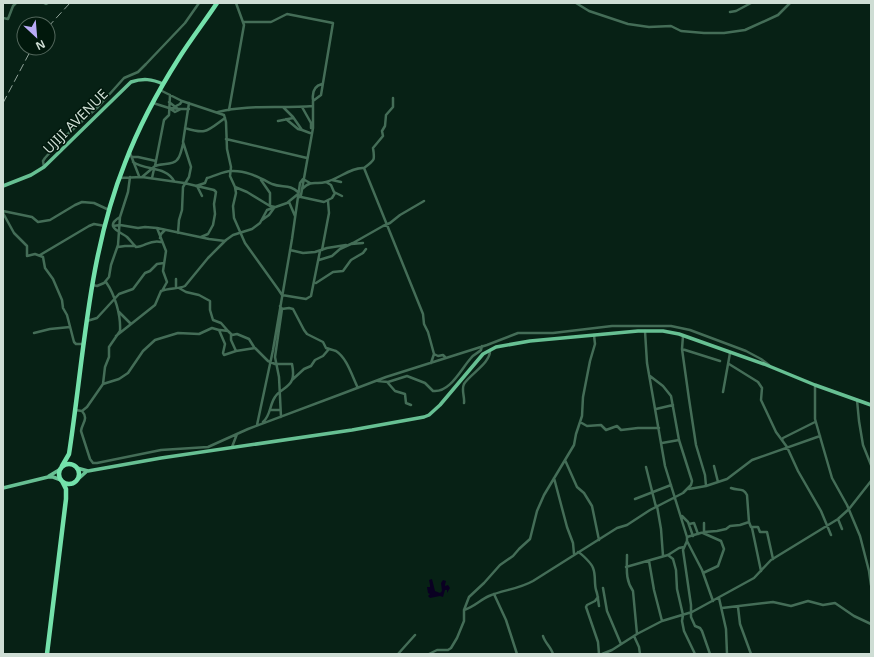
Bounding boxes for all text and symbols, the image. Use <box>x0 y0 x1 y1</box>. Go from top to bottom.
north arrow <box>16 16 56 56</box>
text: N <box>33 37 48 54</box>
street label: UJIJI AVENUE <box>38 84 112 158</box>

